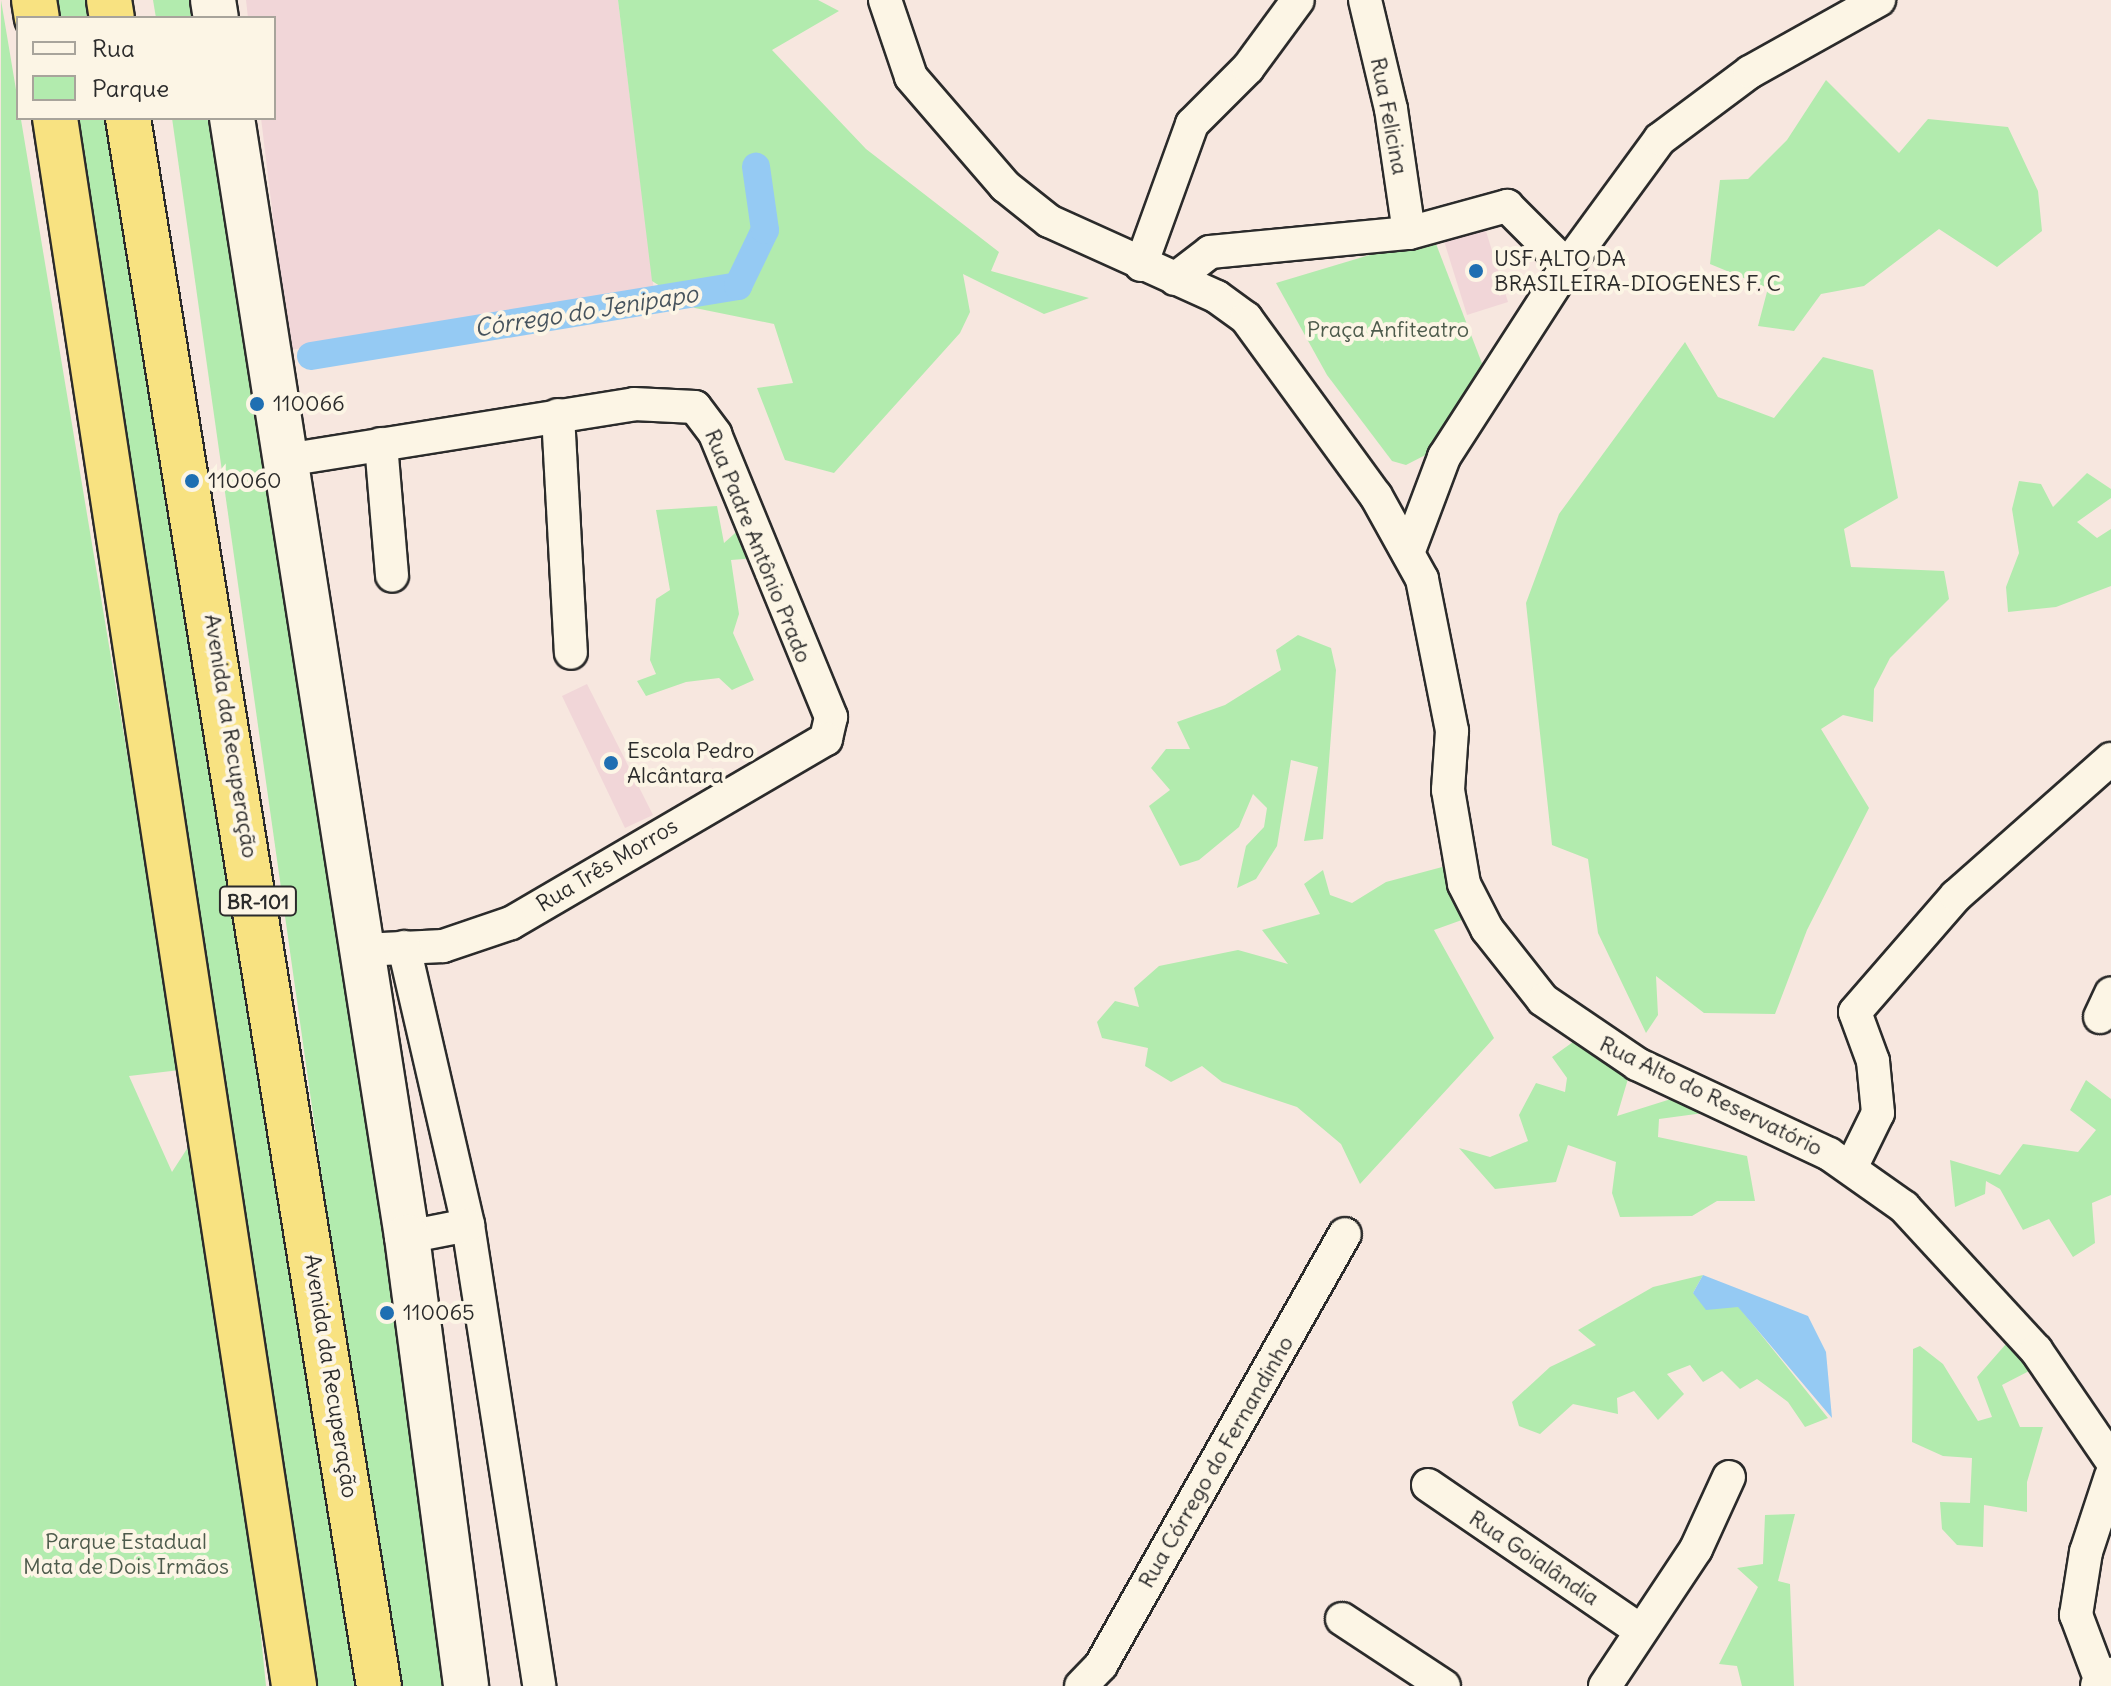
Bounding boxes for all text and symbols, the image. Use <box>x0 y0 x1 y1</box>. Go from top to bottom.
legend <box>16 16 276 120</box>
text: Rua <box>92 33 135 63</box>
street label: Rua Felicina <box>1365 55 1413 177</box>
text: Parque <box>92 73 169 103</box>
place label: USF ALTO DA BRASILEIRA-DIOGENES F. C <box>1494 245 1781 296</box>
marker: USF ALTO DA BRASILEIRA-DIOGENES F. C <box>1465 260 1487 282</box>
water label: Córrego do Jenipapo <box>472 279 700 343</box>
park label: Praça Anfiteatro <box>1307 317 1469 343</box>
place label: 110066 <box>273 391 345 417</box>
marker: 110066 <box>248 395 266 413</box>
street label: Rua Padre Antônio Prado <box>699 425 817 667</box>
place label: 110060 <box>208 468 282 494</box>
marker: 110060 <box>183 472 201 490</box>
street label: Avenida da Recuperação <box>199 612 263 860</box>
place label: Escola Pedro Alcântara <box>627 737 754 788</box>
marker: Escola Pedro Alcântara <box>602 754 620 772</box>
street label: Rua Três Morros <box>532 812 682 918</box>
road number: BR-101 <box>218 885 298 917</box>
street label: Rua Alto do Reservatório <box>1595 1031 1827 1161</box>
street label: Avenida da Recuperação <box>299 1252 363 1500</box>
place label: 110065 <box>403 1300 475 1326</box>
marker: 110065 <box>378 1304 396 1322</box>
street label: Rua Córrego do Fernandinho <box>1133 1331 1299 1593</box>
street label: Rua Goialândia <box>1464 1505 1604 1611</box>
park label: Parque Estadual Mata de Dois Irmãos <box>23 1528 229 1580</box>

